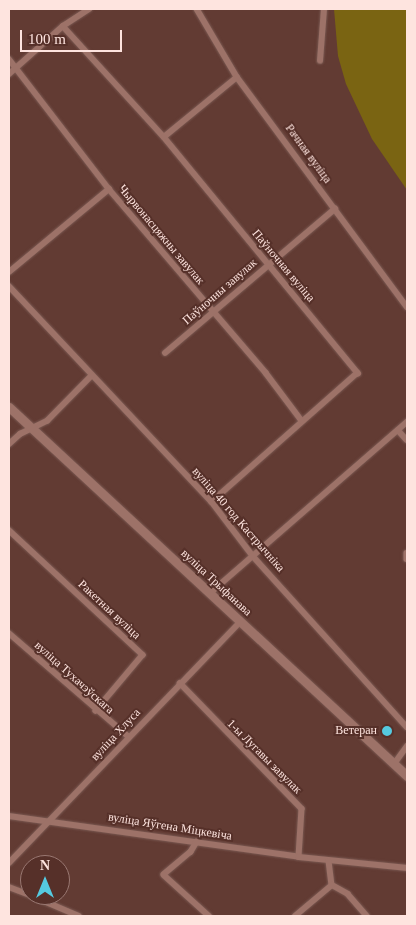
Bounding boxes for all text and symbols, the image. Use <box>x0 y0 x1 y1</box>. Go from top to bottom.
scale bar <box>22 20 125 52</box>
text: 100 m <box>28 31 66 47</box>
street label: Рачная вуліца <box>282 122 334 186</box>
street label: Чырвонасцяжны завулак <box>115 182 207 288</box>
street label: Паўночная вуліца <box>248 227 318 305</box>
street label: Паўночны завулак <box>180 256 260 328</box>
street label: вуліца 40 год Кастрычніка <box>189 465 287 575</box>
street label: вуліца Трыфанава <box>178 547 254 619</box>
street label: Ракетная вуліца <box>75 577 143 643</box>
street label: вуліца Тухачэўскага <box>31 639 117 717</box>
street label: вуліца Хлуса <box>88 706 144 764</box>
street label: 1-ы Лугавы завулак <box>224 717 304 797</box>
place label: Ветеран <box>335 724 377 738</box>
marker: Ветеран <box>381 725 393 737</box>
street label: вуліца Яўгена Міцкевіча <box>107 810 233 844</box>
north arrow <box>20 855 70 905</box>
text: N <box>40 858 50 873</box>

